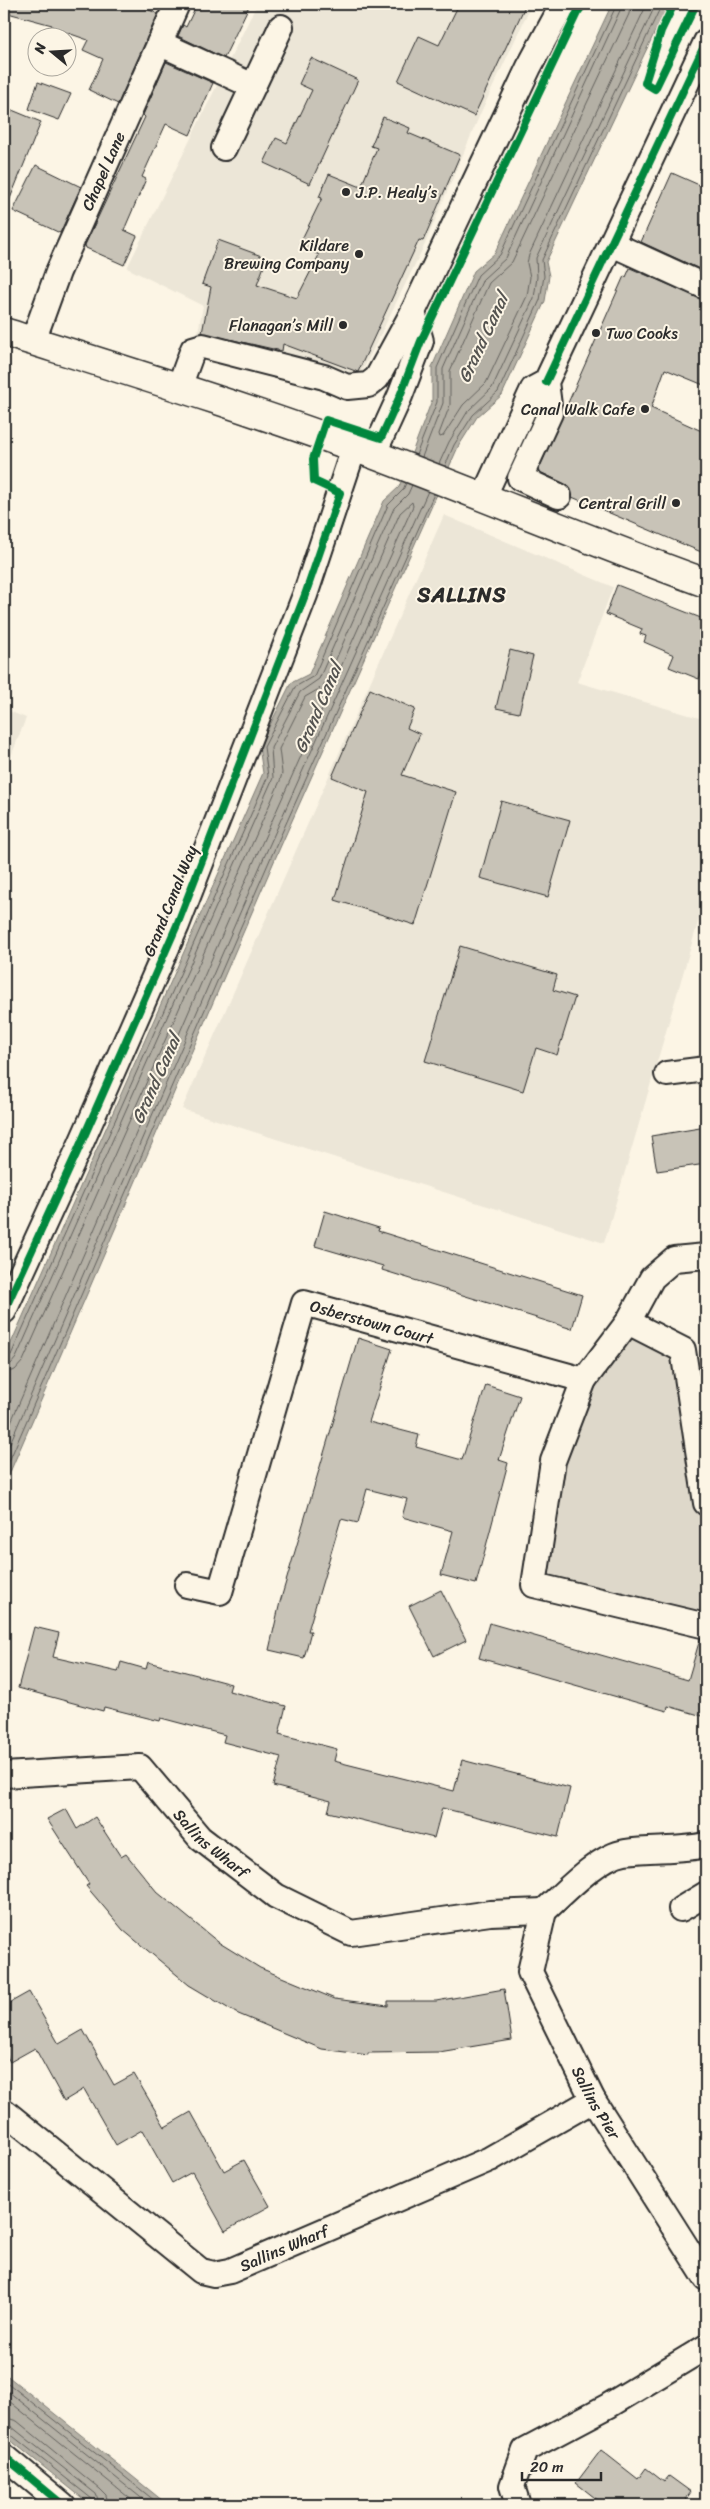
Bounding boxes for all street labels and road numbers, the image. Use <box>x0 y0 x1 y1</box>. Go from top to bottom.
street label: Chapel Lane <box>73 127 133 215</box>
street label: Grand Canal Way <box>134 840 206 961</box>
street label: Osberstown Court <box>307 1291 437 1353</box>
street label: Sallins Wharf <box>166 1802 257 1886</box>
street label: Sallins Pier <box>564 2061 630 2146</box>
street label: Sallins Wharf <box>235 2215 335 2280</box>

